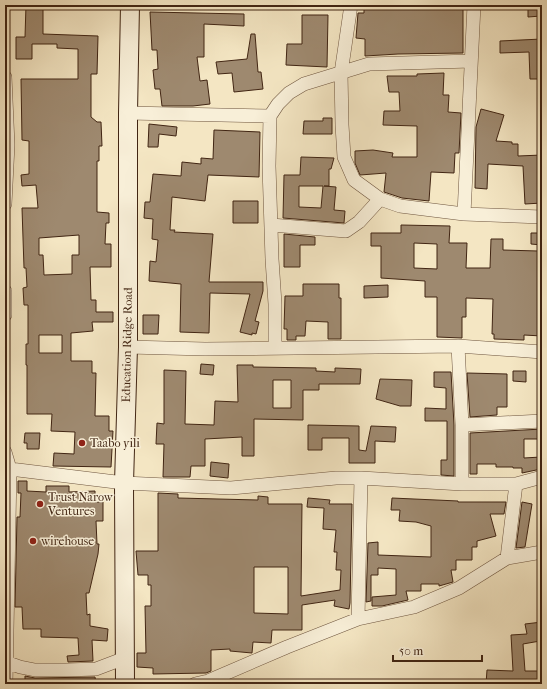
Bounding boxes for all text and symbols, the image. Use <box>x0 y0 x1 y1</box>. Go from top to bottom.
street label: Education Ridge Road <box>119 287 135 403</box>
place label: Taabo yili <box>90 436 140 450</box>
marker: Taabo yili <box>77 438 87 448</box>
place label: Trust Narow Ventures <box>47 490 114 518</box>
marker: Trust Narow Ventures <box>35 499 45 509</box>
place label: wirehouse <box>40 534 94 548</box>
marker: wirehouse <box>28 536 38 546</box>
scale bar <box>393 637 482 663</box>
text: 50 m <box>399 644 423 658</box>

